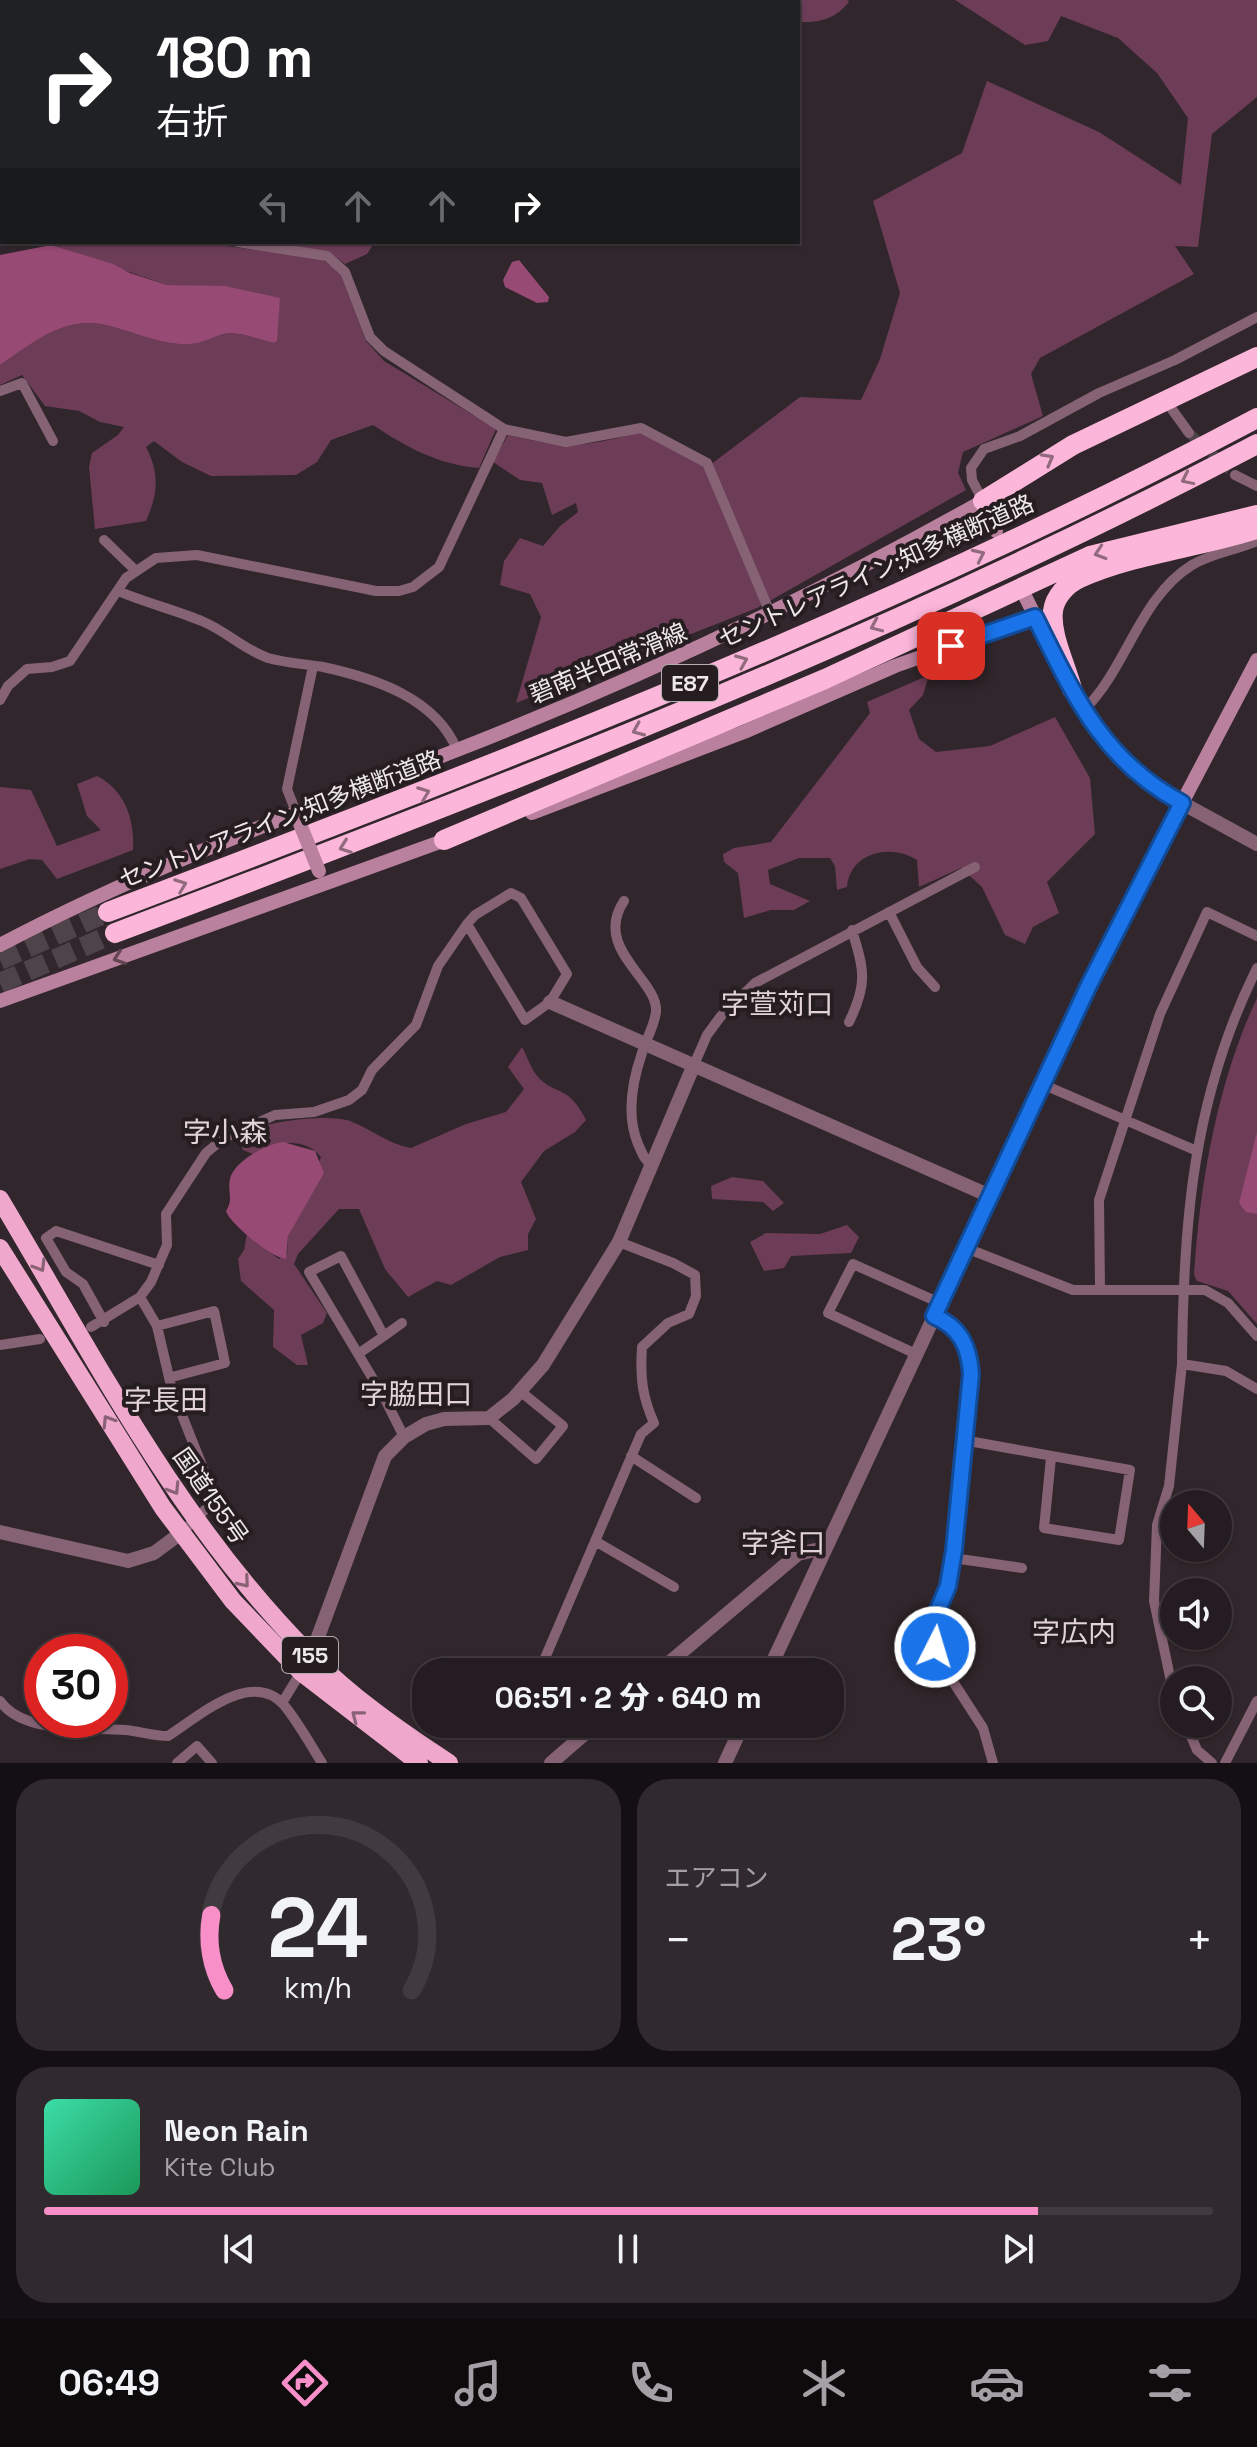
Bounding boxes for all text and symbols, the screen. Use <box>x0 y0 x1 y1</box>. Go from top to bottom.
text: 180 m <box>156 22 313 93</box>
icon: right <box>24 32 128 136</box>
text: 右折 <box>156 99 228 145</box>
icon: left <box>252 184 296 228</box>
icon: ahead <box>336 184 380 228</box>
icon: ahead <box>420 184 464 228</box>
icon: right <box>504 184 548 228</box>
one-way arrow <box>1039 453 1054 469</box>
one-way arrow <box>1181 469 1196 485</box>
street label: セントレアライン;知多横断道路 <box>713 487 1039 655</box>
one-way arrow <box>1093 543 1107 559</box>
one-way arrow <box>971 549 985 565</box>
pin <box>917 612 985 680</box>
street label: 碧南半田常滑線 <box>525 616 691 710</box>
one-way arrow <box>870 616 885 632</box>
icon: arrive <box>929 624 973 668</box>
one-way arrow <box>733 654 748 670</box>
road number: E87 <box>662 665 718 701</box>
one-way arrow <box>632 721 646 737</box>
street label: セントレアライン;知多横断道路 <box>115 743 445 895</box>
one-way arrow <box>416 786 430 803</box>
one-way arrow <box>339 837 353 854</box>
one-way arrow <box>173 878 187 895</box>
one-way arrow <box>113 949 127 965</box>
district label: 字萱苅口 <box>721 986 833 1022</box>
district label: 字小森 <box>183 1114 267 1150</box>
one-way arrow <box>30 1257 46 1272</box>
district label: 字脇田口 <box>360 1376 472 1412</box>
district label: 字長田 <box>124 1382 208 1418</box>
one-way arrow <box>102 1415 117 1430</box>
street label: 国道155号 <box>167 1442 255 1550</box>
one-way arrow <box>164 1480 179 1495</box>
north arrow <box>1160 1490 1232 1562</box>
map controls <box>1160 1490 1232 1738</box>
district label: 字斧口 <box>741 1525 825 1561</box>
one-way arrow <box>234 1573 249 1588</box>
button: sound <box>1160 1578 1232 1650</box>
position arrow <box>893 1605 977 1689</box>
district label: 字広内 <box>1032 1614 1116 1650</box>
speed limit sign: 30 <box>24 1634 128 1738</box>
road number: 155 <box>282 1637 338 1673</box>
button: search <box>1160 1666 1232 1738</box>
text: 06:51 · 2 分 · 640 m <box>494 1678 762 1717</box>
one-way arrow <box>352 1711 366 1726</box>
text: エアコン <box>665 1861 769 1895</box>
text: 24 <box>268 1875 369 1981</box>
text: 23° <box>891 1901 987 1978</box>
text: − <box>665 1912 692 1968</box>
text: + <box>1186 1912 1213 1968</box>
text: km/h <box>284 1970 352 2006</box>
text: Neon Rain <box>164 2111 309 2150</box>
text: Kite Club <box>164 2150 276 2184</box>
icon: previous <box>217 2227 261 2271</box>
icon: pause <box>606 2227 650 2271</box>
icon: next <box>996 2227 1040 2271</box>
icon: directions <box>277 2355 333 2411</box>
icon: music <box>450 2355 506 2411</box>
icon: phone <box>623 2355 679 2411</box>
icon: climate <box>796 2355 852 2411</box>
icon: car <box>969 2355 1025 2411</box>
icon: filters <box>1142 2355 1198 2411</box>
text: 06:49 <box>59 2360 160 2406</box>

